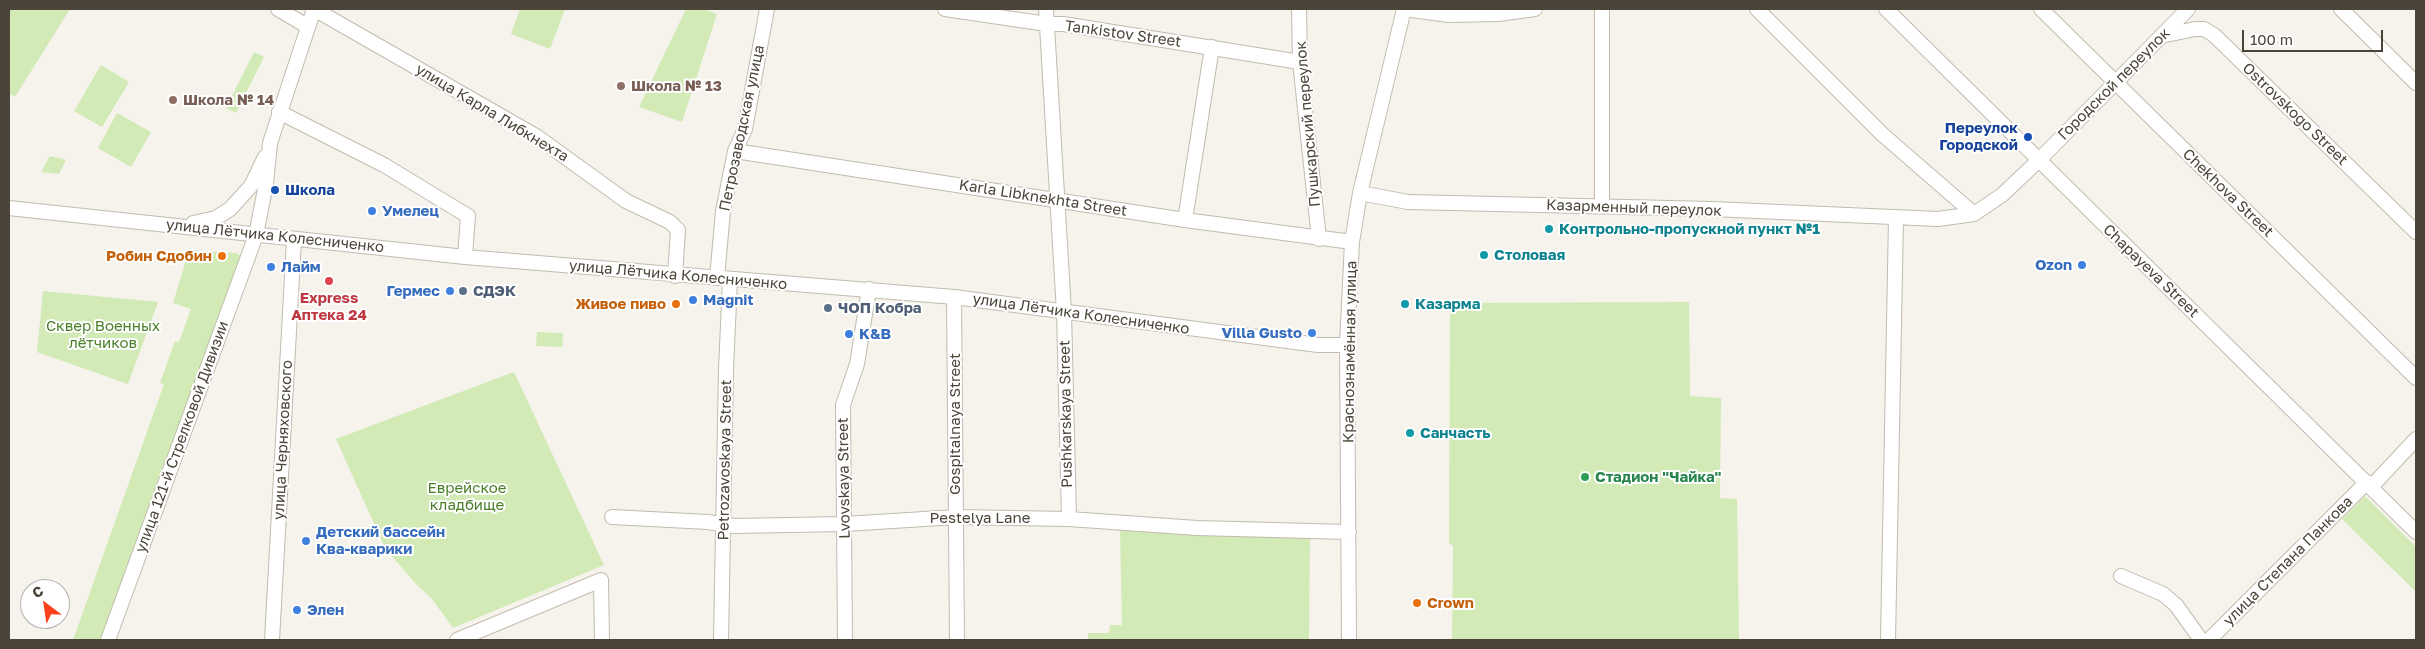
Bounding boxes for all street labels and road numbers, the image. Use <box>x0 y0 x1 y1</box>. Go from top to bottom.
street label: Tankistov Street <box>1064 17 1182 51</box>
street label: Городской переулок <box>2054 24 2174 144</box>
street label: Пушкарский переулок <box>1292 40 1324 208</box>
street label: Петрозаводская улица <box>716 43 768 213</box>
street label: Ostrovskogo Street <box>2239 59 2351 169</box>
street label: улица Карла Либкнехта <box>412 60 572 166</box>
street label: Chekhova Street <box>2179 145 2277 241</box>
street label: Karla Libknekhta Street <box>958 176 1128 220</box>
street label: Казарменный переулок <box>1546 196 1722 220</box>
street label: улица Лётчика Колесниченко <box>165 216 385 256</box>
street label: Chapayeva Street <box>2099 221 2203 321</box>
street label: улица Лётчика Колесниченко <box>568 256 788 294</box>
street label: Краснознамённая улица <box>1339 261 1361 443</box>
street label: улица Лётчика Колесниченко <box>971 290 1191 338</box>
street label: улица 121-й Стрелковой Дивизии <box>132 319 232 555</box>
street label: Pushkarskaya Street <box>1056 340 1076 488</box>
street label: Gospitalnaya Street <box>946 353 964 495</box>
street label: улица Черняховского <box>270 360 296 520</box>
street label: Petrozavoskaya Street <box>715 379 735 541</box>
street label: Lvovskaya Street <box>834 417 854 539</box>
street label: улица Степана Панкова <box>2219 492 2357 630</box>
street label: Pestelya Lane <box>930 509 1030 527</box>

